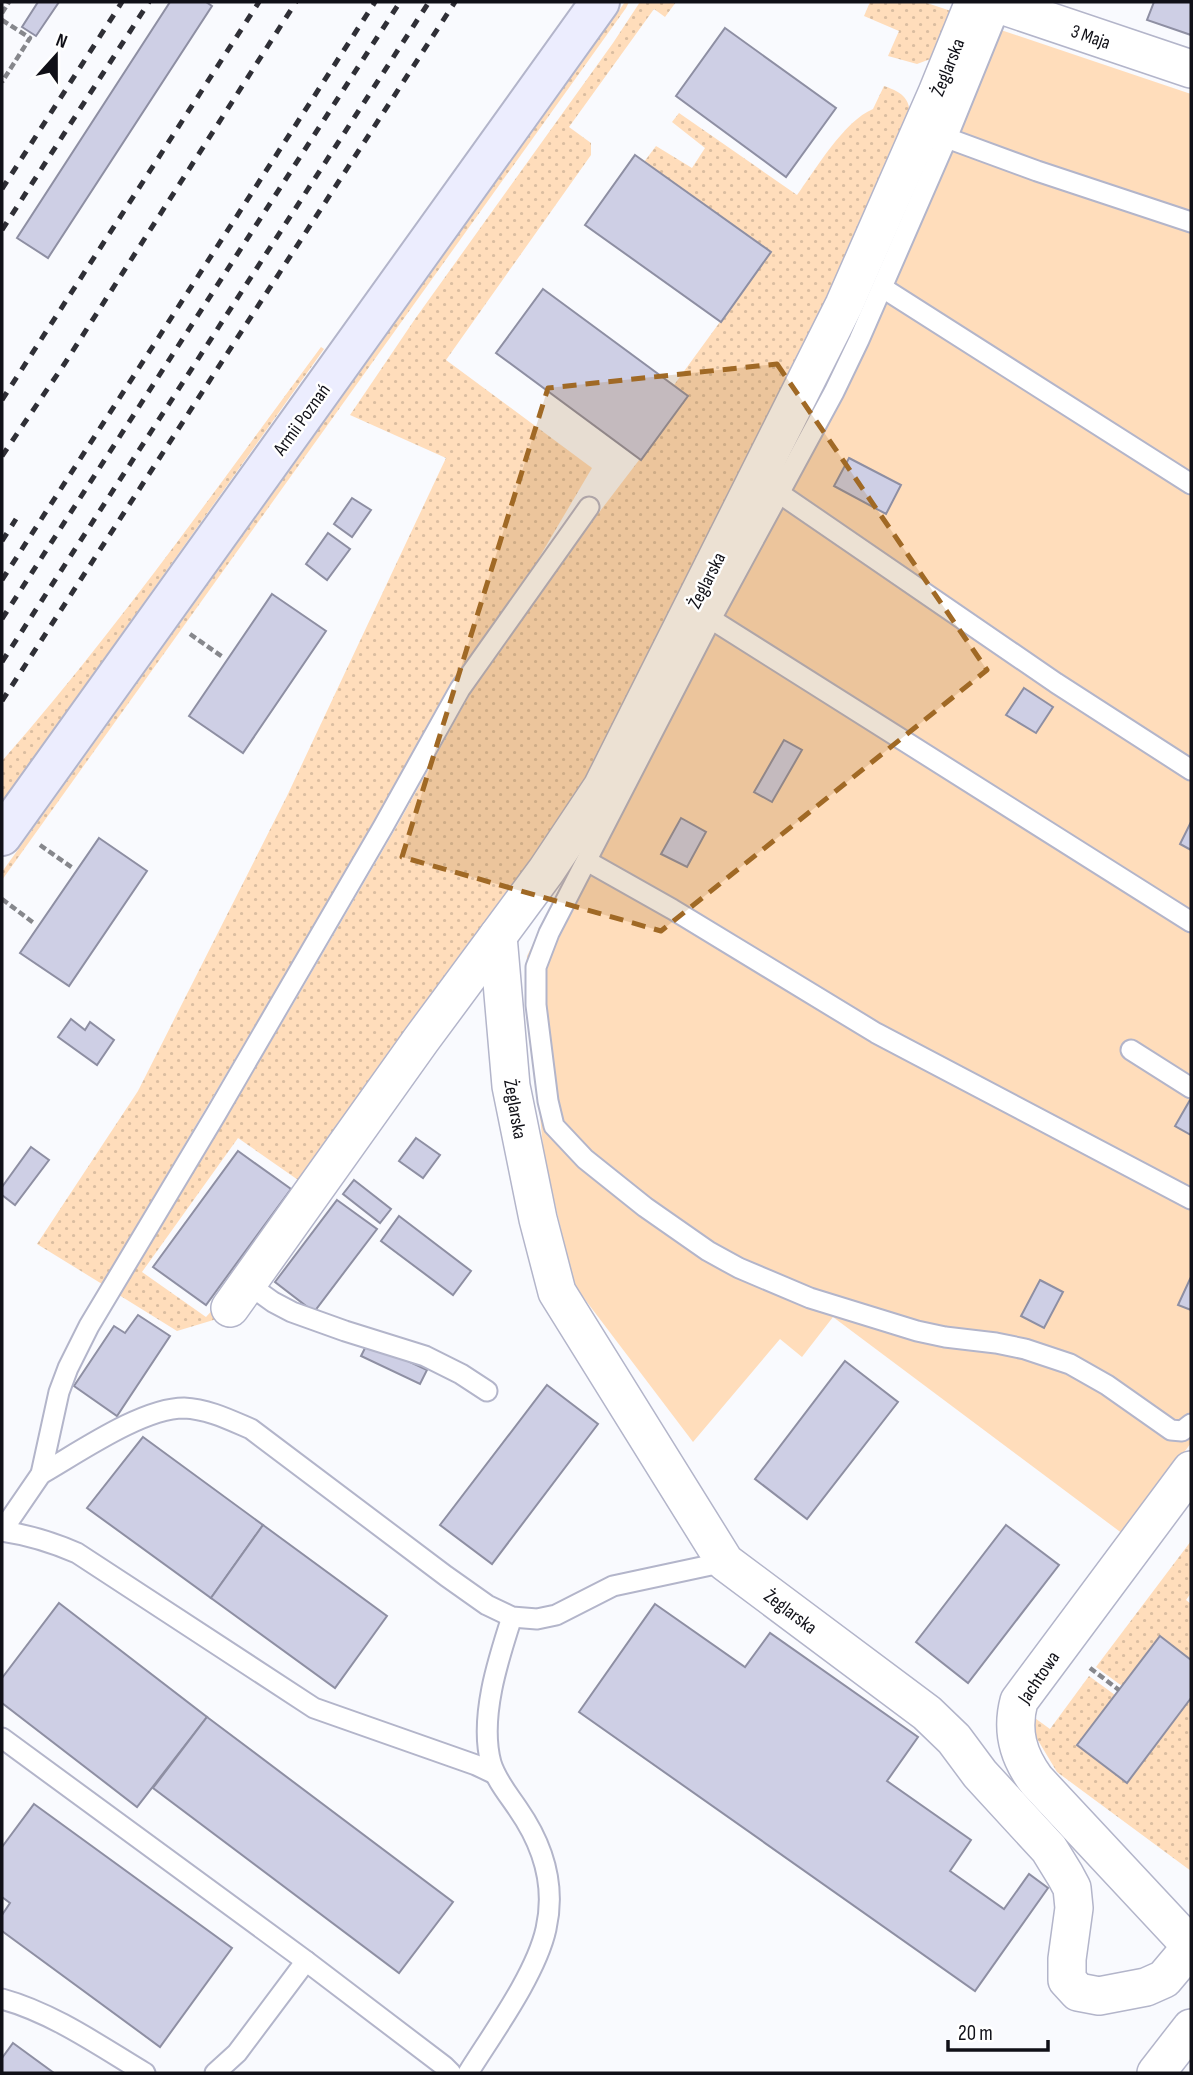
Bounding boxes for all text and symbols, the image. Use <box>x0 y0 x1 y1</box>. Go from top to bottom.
street label: 3 Maja <box>1068 20 1113 55</box>
north arrow <box>21 21 91 91</box>
text: N <box>53 29 70 54</box>
street label: Żeglarska <box>926 35 970 100</box>
street label: Armii Poznań <box>268 380 336 461</box>
street label: Żeglarska <box>683 549 731 613</box>
street label: Żeglarska <box>498 1078 531 1141</box>
street label: Żeglarska <box>759 1585 821 1639</box>
street label: Jachtowa <box>1013 1647 1065 1709</box>
scale bar <box>948 2008 1048 2052</box>
text: 20 m <box>958 2021 993 2046</box>

